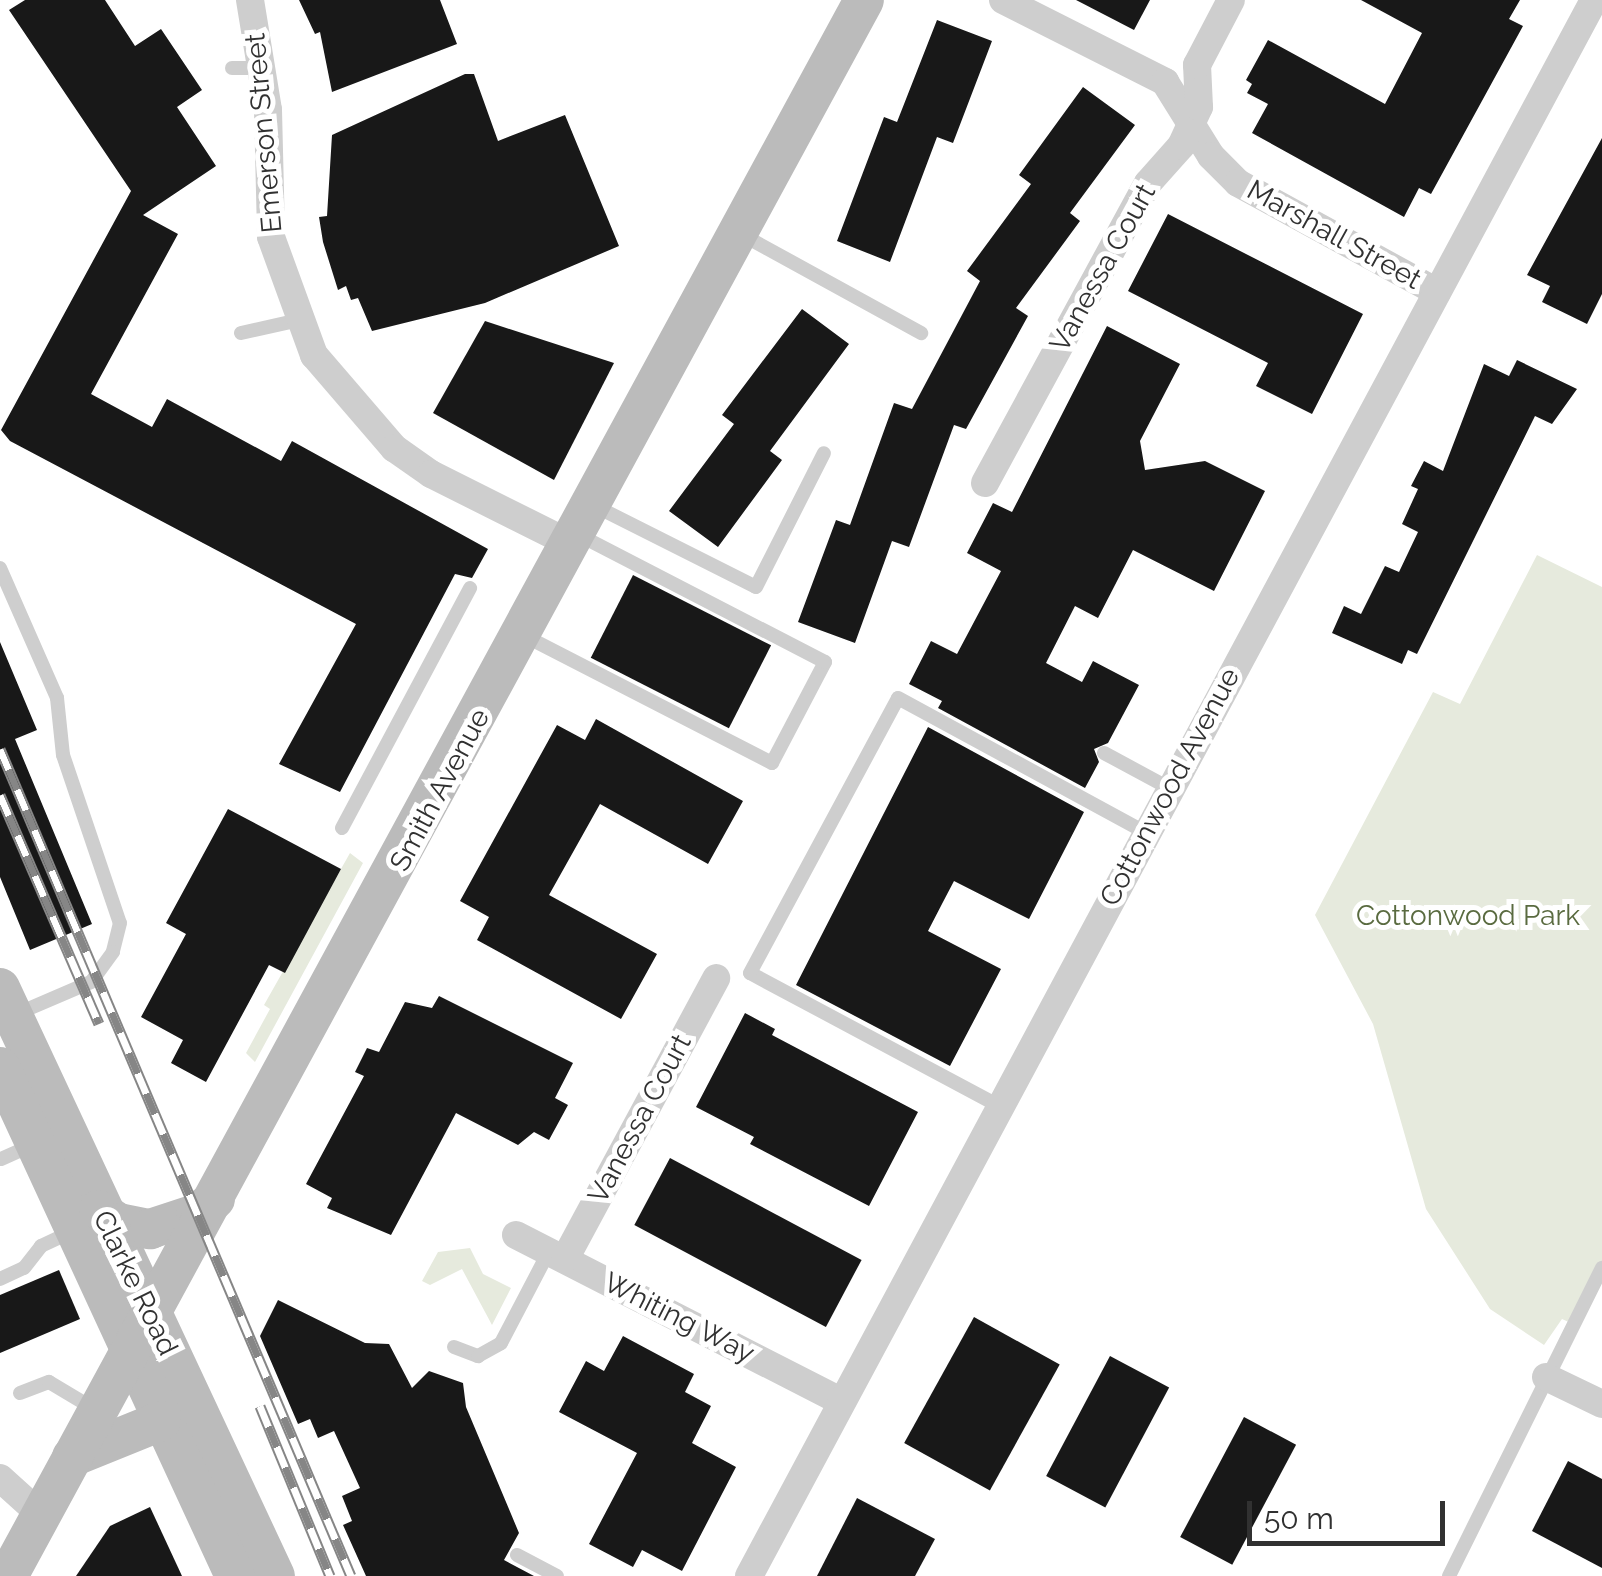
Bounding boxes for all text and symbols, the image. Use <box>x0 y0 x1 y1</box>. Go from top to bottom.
street label: Emerson Street <box>239 32 289 234</box>
street label: Marshall Street <box>1241 173 1427 297</box>
street label: Vanessa Court <box>1043 178 1163 358</box>
street label: Cottonwood Avenue <box>1093 662 1247 912</box>
street label: Smith Avenue <box>383 703 497 877</box>
park label: Cottonwood Park <box>1356 899 1580 933</box>
street label: Vanessa Court <box>581 1029 699 1209</box>
street label: Clarke Road <box>86 1205 184 1361</box>
street label: Whiting Way <box>598 1265 760 1371</box>
scale bar <box>1252 1481 1450 1543</box>
text: 50 m <box>1264 1501 1334 1536</box>

